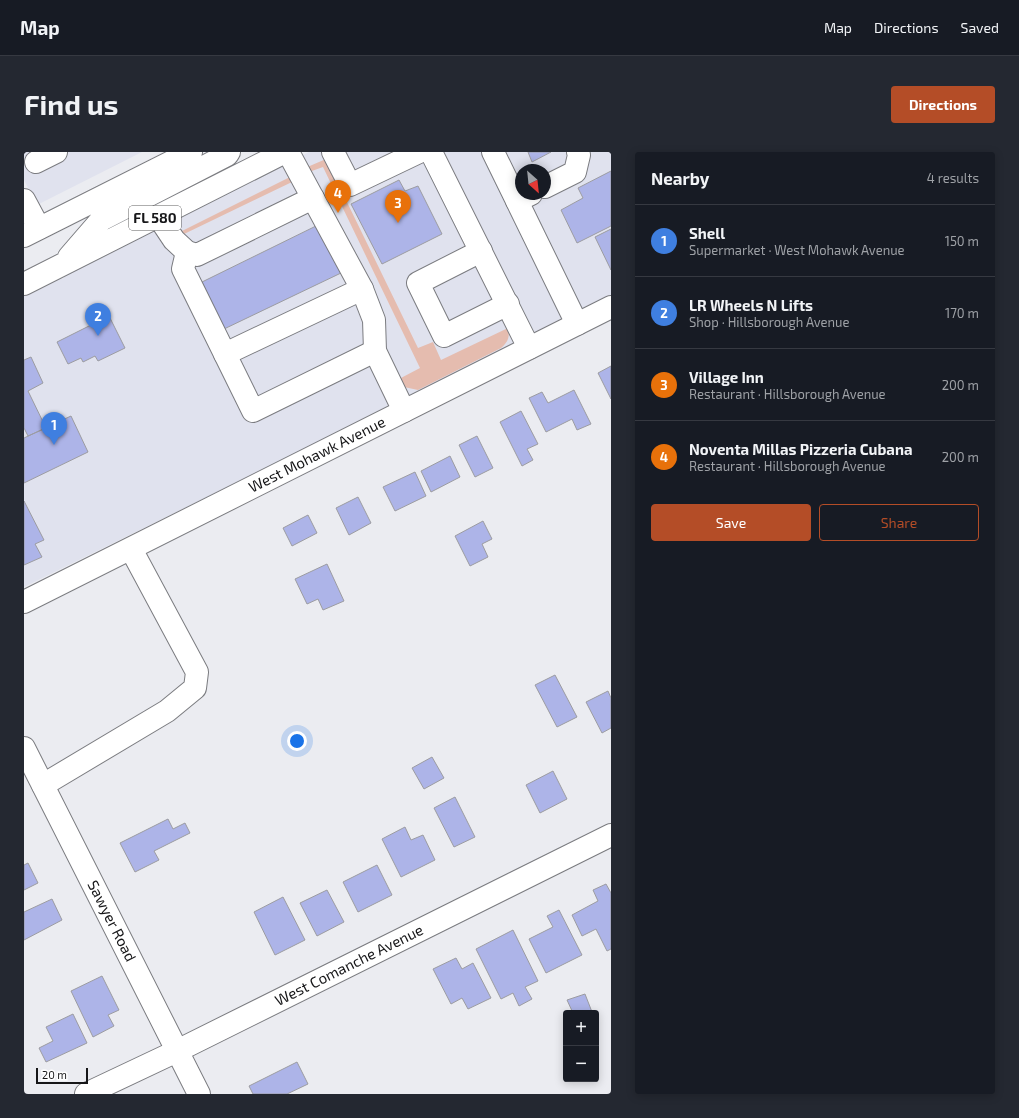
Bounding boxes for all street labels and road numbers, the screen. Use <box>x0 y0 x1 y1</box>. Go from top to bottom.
road number: FL 580 <box>129 206 181 230</box>
street label: West Mohawk Avenue <box>245 412 388 496</box>
street label: Sawyer Road <box>84 877 140 964</box>
street label: West Comanche Avenue <box>272 920 426 1009</box>

